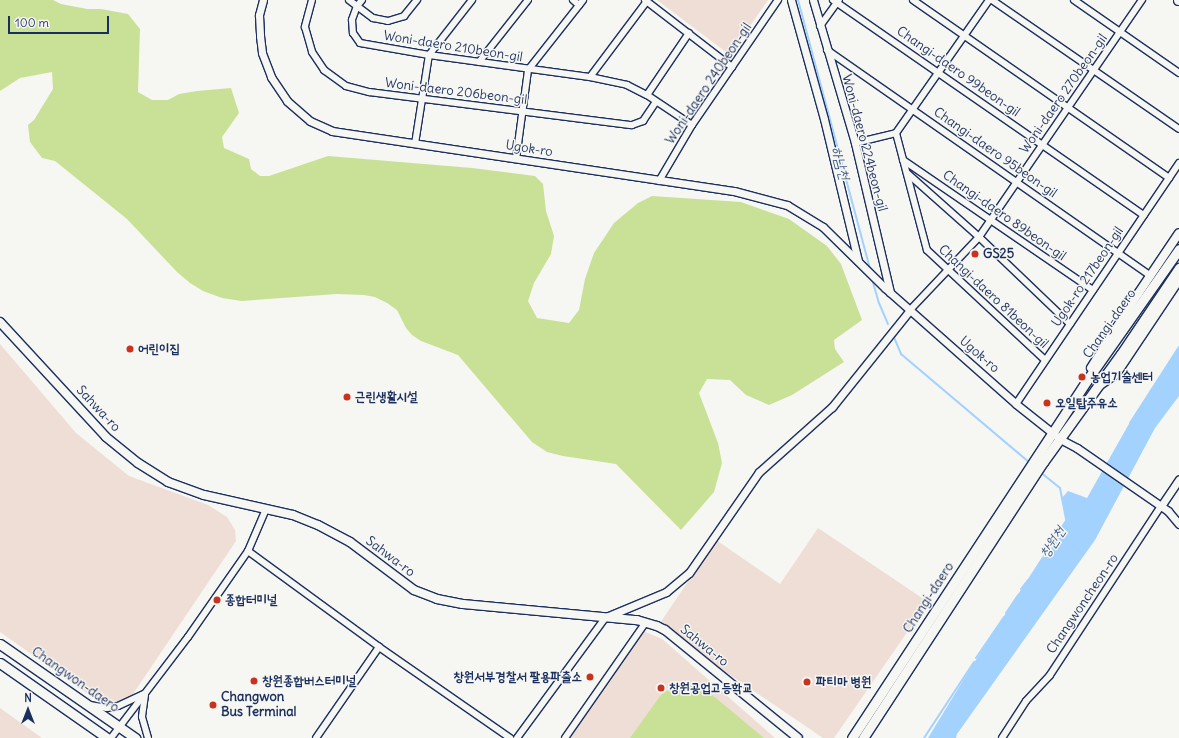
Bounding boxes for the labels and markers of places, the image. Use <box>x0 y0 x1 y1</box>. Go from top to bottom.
place label: GS25 <box>983 246 1014 262</box>
marker: GS25 <box>970 249 980 259</box>
place label: 어린이집 <box>138 341 180 357</box>
marker: 어린이집 <box>125 344 135 354</box>
place label: 농업기술센터 <box>1090 369 1153 385</box>
marker: 농업기술센터 <box>1077 372 1087 382</box>
place label: 근린생활시설 <box>355 389 418 405</box>
marker: 근린생활시설 <box>342 392 352 402</box>
place label: 오일탑주유소 <box>1055 395 1118 411</box>
marker: 오일탑주유소 <box>1042 398 1052 408</box>
place label: 종합터미널 <box>225 592 277 608</box>
marker: 종합터미널 <box>212 595 222 605</box>
place label: 창원서부경찰서 팔용파출소 <box>453 669 582 685</box>
marker: 창원서부경찰서 팔용파출소 <box>585 672 595 682</box>
place label: 창원종합버스터미널 <box>262 673 356 689</box>
place label: 파티마 병원 <box>816 674 871 690</box>
marker: 창원종합버스터미널 <box>249 676 259 686</box>
marker: 파티마 병원 <box>801 676 813 688</box>
place label: 창원공업고등학교 <box>669 680 753 696</box>
marker: 창원공업고등학교 <box>656 683 666 693</box>
place label: Changwon Bus Terminal <box>221 690 296 721</box>
marker: Changwon Bus Terminal <box>208 700 218 710</box>

